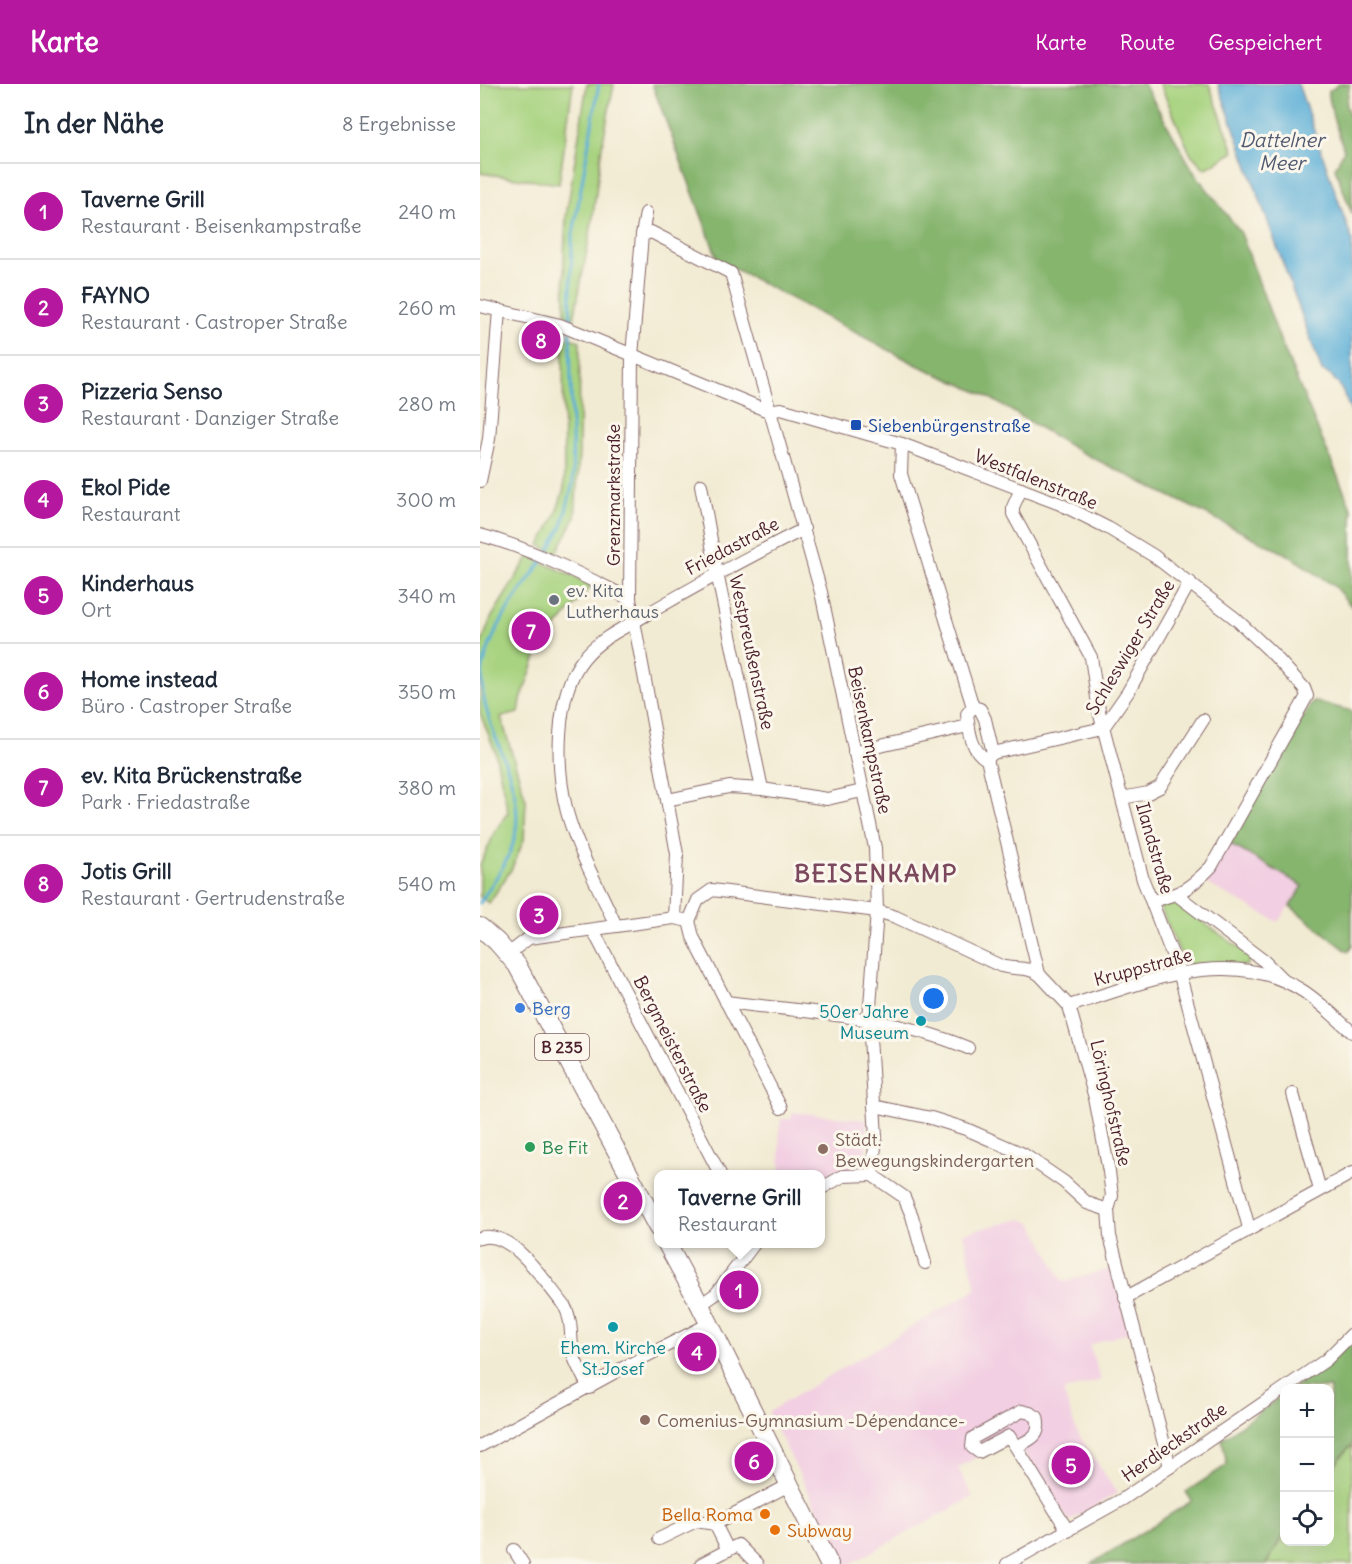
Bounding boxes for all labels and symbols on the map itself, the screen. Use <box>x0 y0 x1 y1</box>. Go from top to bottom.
water label: Dattelner Meer <box>1240 127 1327 175</box>
pin: 8 <box>522 318 560 362</box>
place label: Siebenbürgenstraße <box>868 414 1031 437</box>
marker: Siebenbürgenstraße <box>849 418 863 432</box>
street label: Grenzmarkstraße <box>602 424 625 566</box>
street label: Westfalenstraße <box>971 444 1101 514</box>
street label: Friedastraße <box>681 512 783 580</box>
street label: Westpreußenstraße <box>724 572 780 732</box>
street label: Schleswiger Straße <box>1081 575 1179 719</box>
place label: ev. Kita Lutherhaus <box>566 579 659 623</box>
marker: ev. Kita Lutherhaus <box>547 593 561 607</box>
pin: 7 <box>512 608 550 654</box>
street label: Beisenkampstraße <box>843 664 897 816</box>
street label: Ilandstraße <box>1131 799 1179 897</box>
district label: BEISENKAMP <box>794 858 958 888</box>
pin: 3 <box>520 892 558 938</box>
street label: Kruppstraße <box>1091 943 1195 991</box>
street label: Bergmeisterstraße <box>629 972 717 1116</box>
your location <box>919 984 948 1013</box>
place label: Berg <box>532 997 571 1020</box>
place label: 50er Jahre Museum <box>819 1000 909 1044</box>
marker: Berg <box>513 1001 527 1015</box>
marker: 50er Jahre Museum <box>914 1014 928 1028</box>
road number: B 235 <box>535 1034 589 1060</box>
street label: Löringhofstraße <box>1085 1038 1137 1168</box>
place label: Städt. Bewegungskindergarten <box>835 1128 1034 1172</box>
place label: Be Fit <box>542 1136 588 1159</box>
marker: Be Fit <box>523 1140 537 1154</box>
marker: Städt. Bewegungskindergarten <box>816 1142 830 1156</box>
pin: 2 <box>604 1178 642 1224</box>
pin: 1 <box>720 1268 758 1312</box>
marker: Ehem. Kirche St.Josef <box>606 1320 620 1334</box>
pin: 4 <box>678 1330 716 1374</box>
place label: Ehem. Kirche St.Josef <box>560 1336 666 1380</box>
street label: Herdieckstraße <box>1117 1397 1231 1487</box>
place label: Comenius-Gymnasium -Dépendance- <box>657 1409 966 1432</box>
marker: Comenius-Gymnasium -Dépendance- <box>638 1413 652 1427</box>
pin: 6 <box>734 1438 774 1484</box>
pin: 5 <box>1052 1442 1090 1488</box>
place label: Bella Roma <box>661 1503 753 1526</box>
marker: Bella Roma <box>758 1507 772 1521</box>
place label: Subway <box>787 1519 852 1542</box>
marker: Subway <box>768 1523 782 1537</box>

